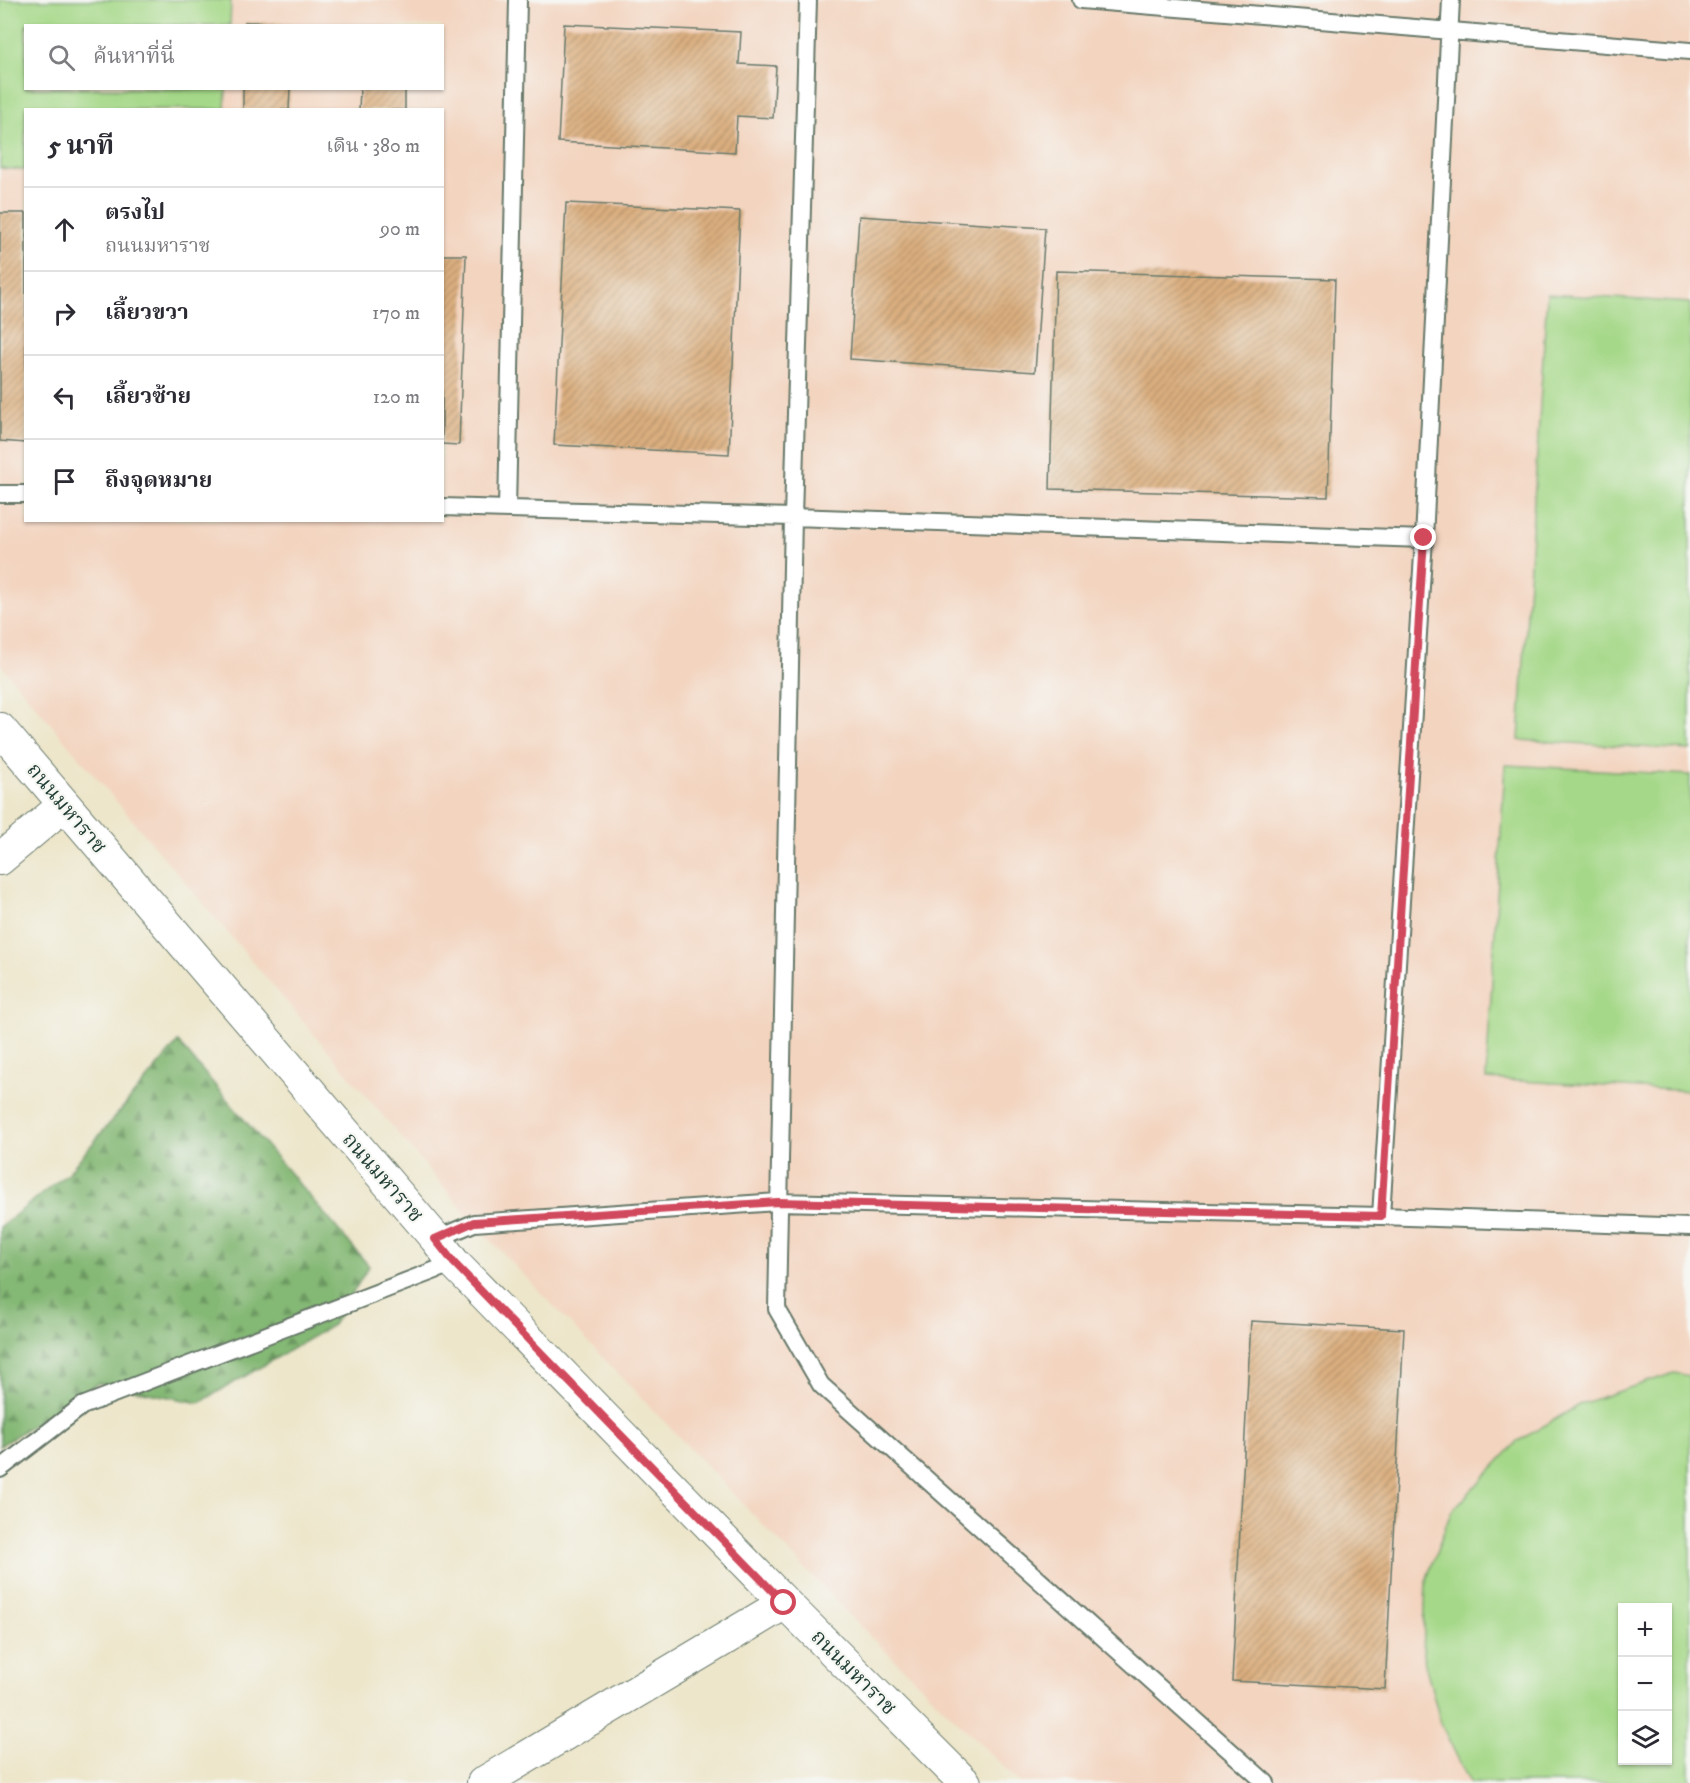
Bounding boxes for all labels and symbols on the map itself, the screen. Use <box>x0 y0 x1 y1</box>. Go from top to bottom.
route end <box>1410 524 1436 550</box>
street label: ถนนมหาราช <box>21 758 112 859</box>
street label: ถนนมหาราช <box>336 1127 428 1228</box>
route start <box>770 1589 796 1615</box>
street label: ถนนมหาราช <box>805 1624 902 1721</box>

